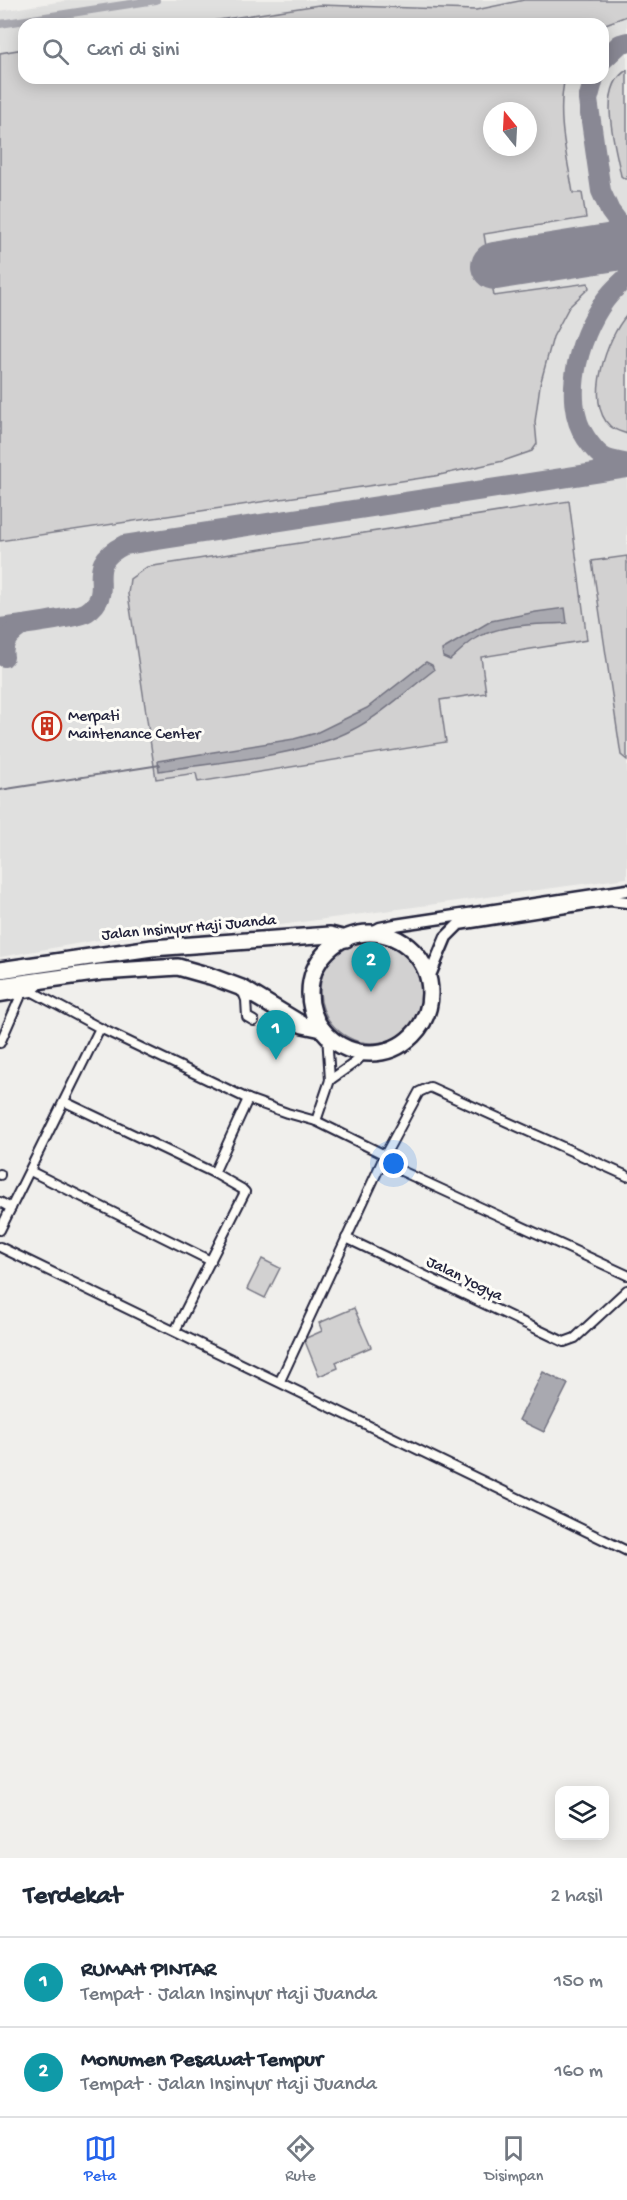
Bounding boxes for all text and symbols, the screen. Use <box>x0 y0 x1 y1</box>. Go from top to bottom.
search box <box>18 18 609 84</box>
icon: search <box>39 35 72 68</box>
text: Cari di sini <box>87 38 180 64</box>
north arrow <box>483 102 537 156</box>
place label: Merpati Maintenance Center <box>68 708 202 745</box>
building icon: Merpati Maintenance Center <box>31 710 63 742</box>
street label: Jalan Insinyur Haji Juanda <box>101 912 278 946</box>
pin: 2 <box>352 942 391 992</box>
pin: 1 <box>256 1010 296 1060</box>
your location <box>379 1149 408 1178</box>
street label: Jalan Yogya <box>423 1253 506 1307</box>
map controls <box>555 1786 609 1840</box>
button: layers <box>555 1786 609 1840</box>
text: Terdekat <box>24 1882 122 1913</box>
text: 2 hasil <box>551 1886 603 1909</box>
text: RUMAH PINTAR <box>81 1958 216 1984</box>
text: 1 <box>39 1971 48 1994</box>
text: 150 m <box>554 1971 603 1994</box>
text: Tempat · Jalan Insinyur Haji Juanda <box>81 1984 377 2007</box>
text: Monumen Pesawat Tempur <box>81 2048 323 2074</box>
text: 2 <box>39 2061 48 2084</box>
text: 160 m <box>554 2061 603 2084</box>
text: Tempat · Jalan Insinyur Haji Juanda <box>81 2074 377 2097</box>
tab: Peta <box>84 2132 117 2187</box>
tab: Rute <box>284 2132 317 2187</box>
tab: Disimpan <box>484 2132 543 2187</box>

